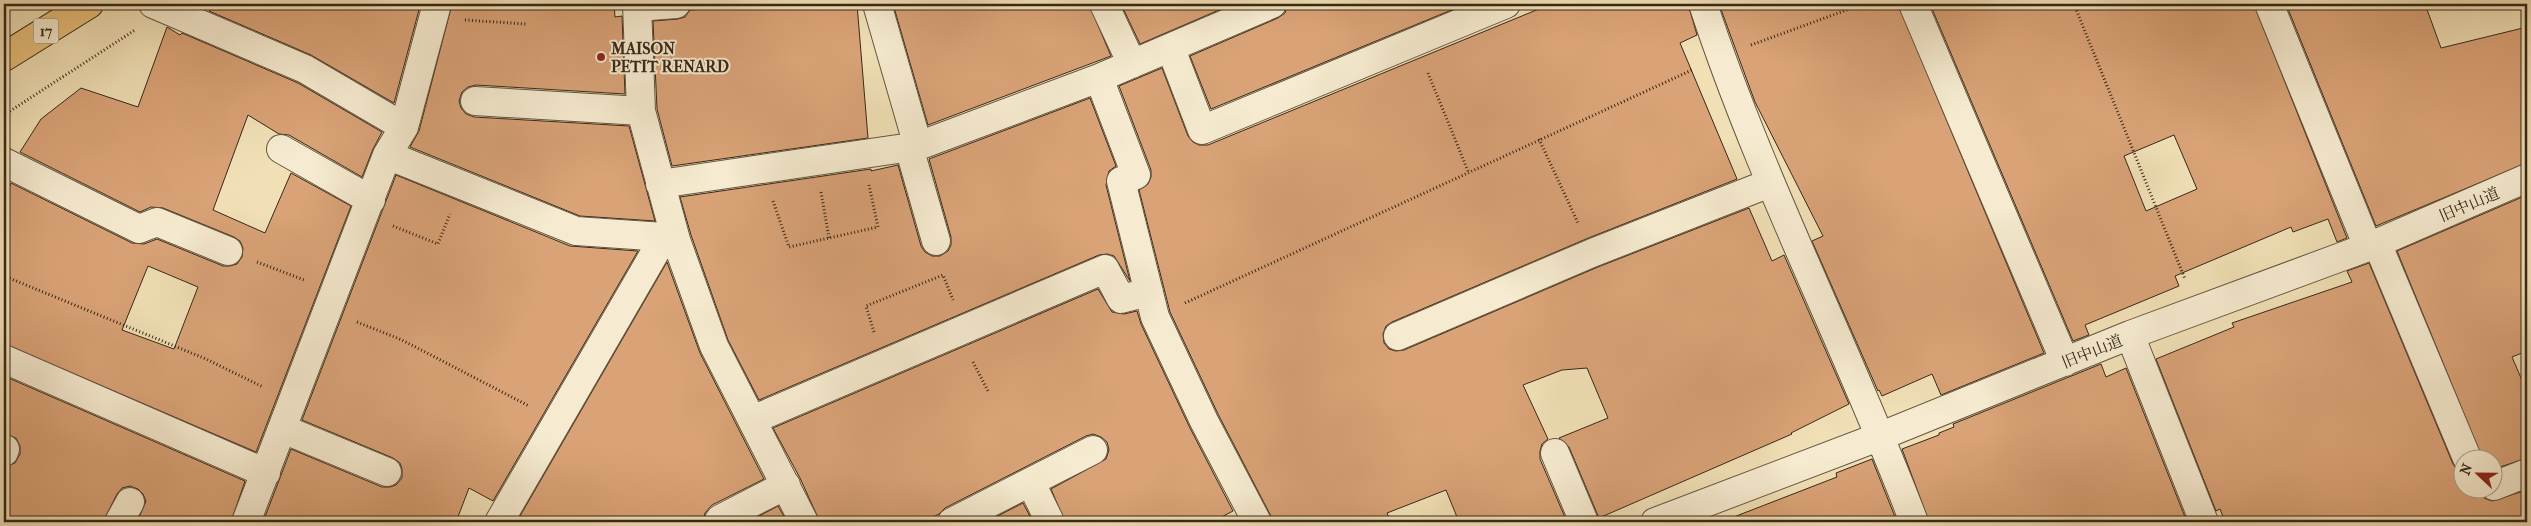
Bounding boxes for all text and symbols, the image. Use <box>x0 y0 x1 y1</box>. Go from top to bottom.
road number: 17 <box>34 18 58 44</box>
place label: MAISON PETIT RENARD <box>610 39 729 76</box>
marker: MAISON PETIT RENARD <box>595 51 607 63</box>
street label: 旧中山道 <box>2436 183 2502 226</box>
street label: 旧中山道 <box>2059 331 2125 372</box>
north arrow <box>2454 448 2504 498</box>
text: N <box>2457 461 2476 477</box>

